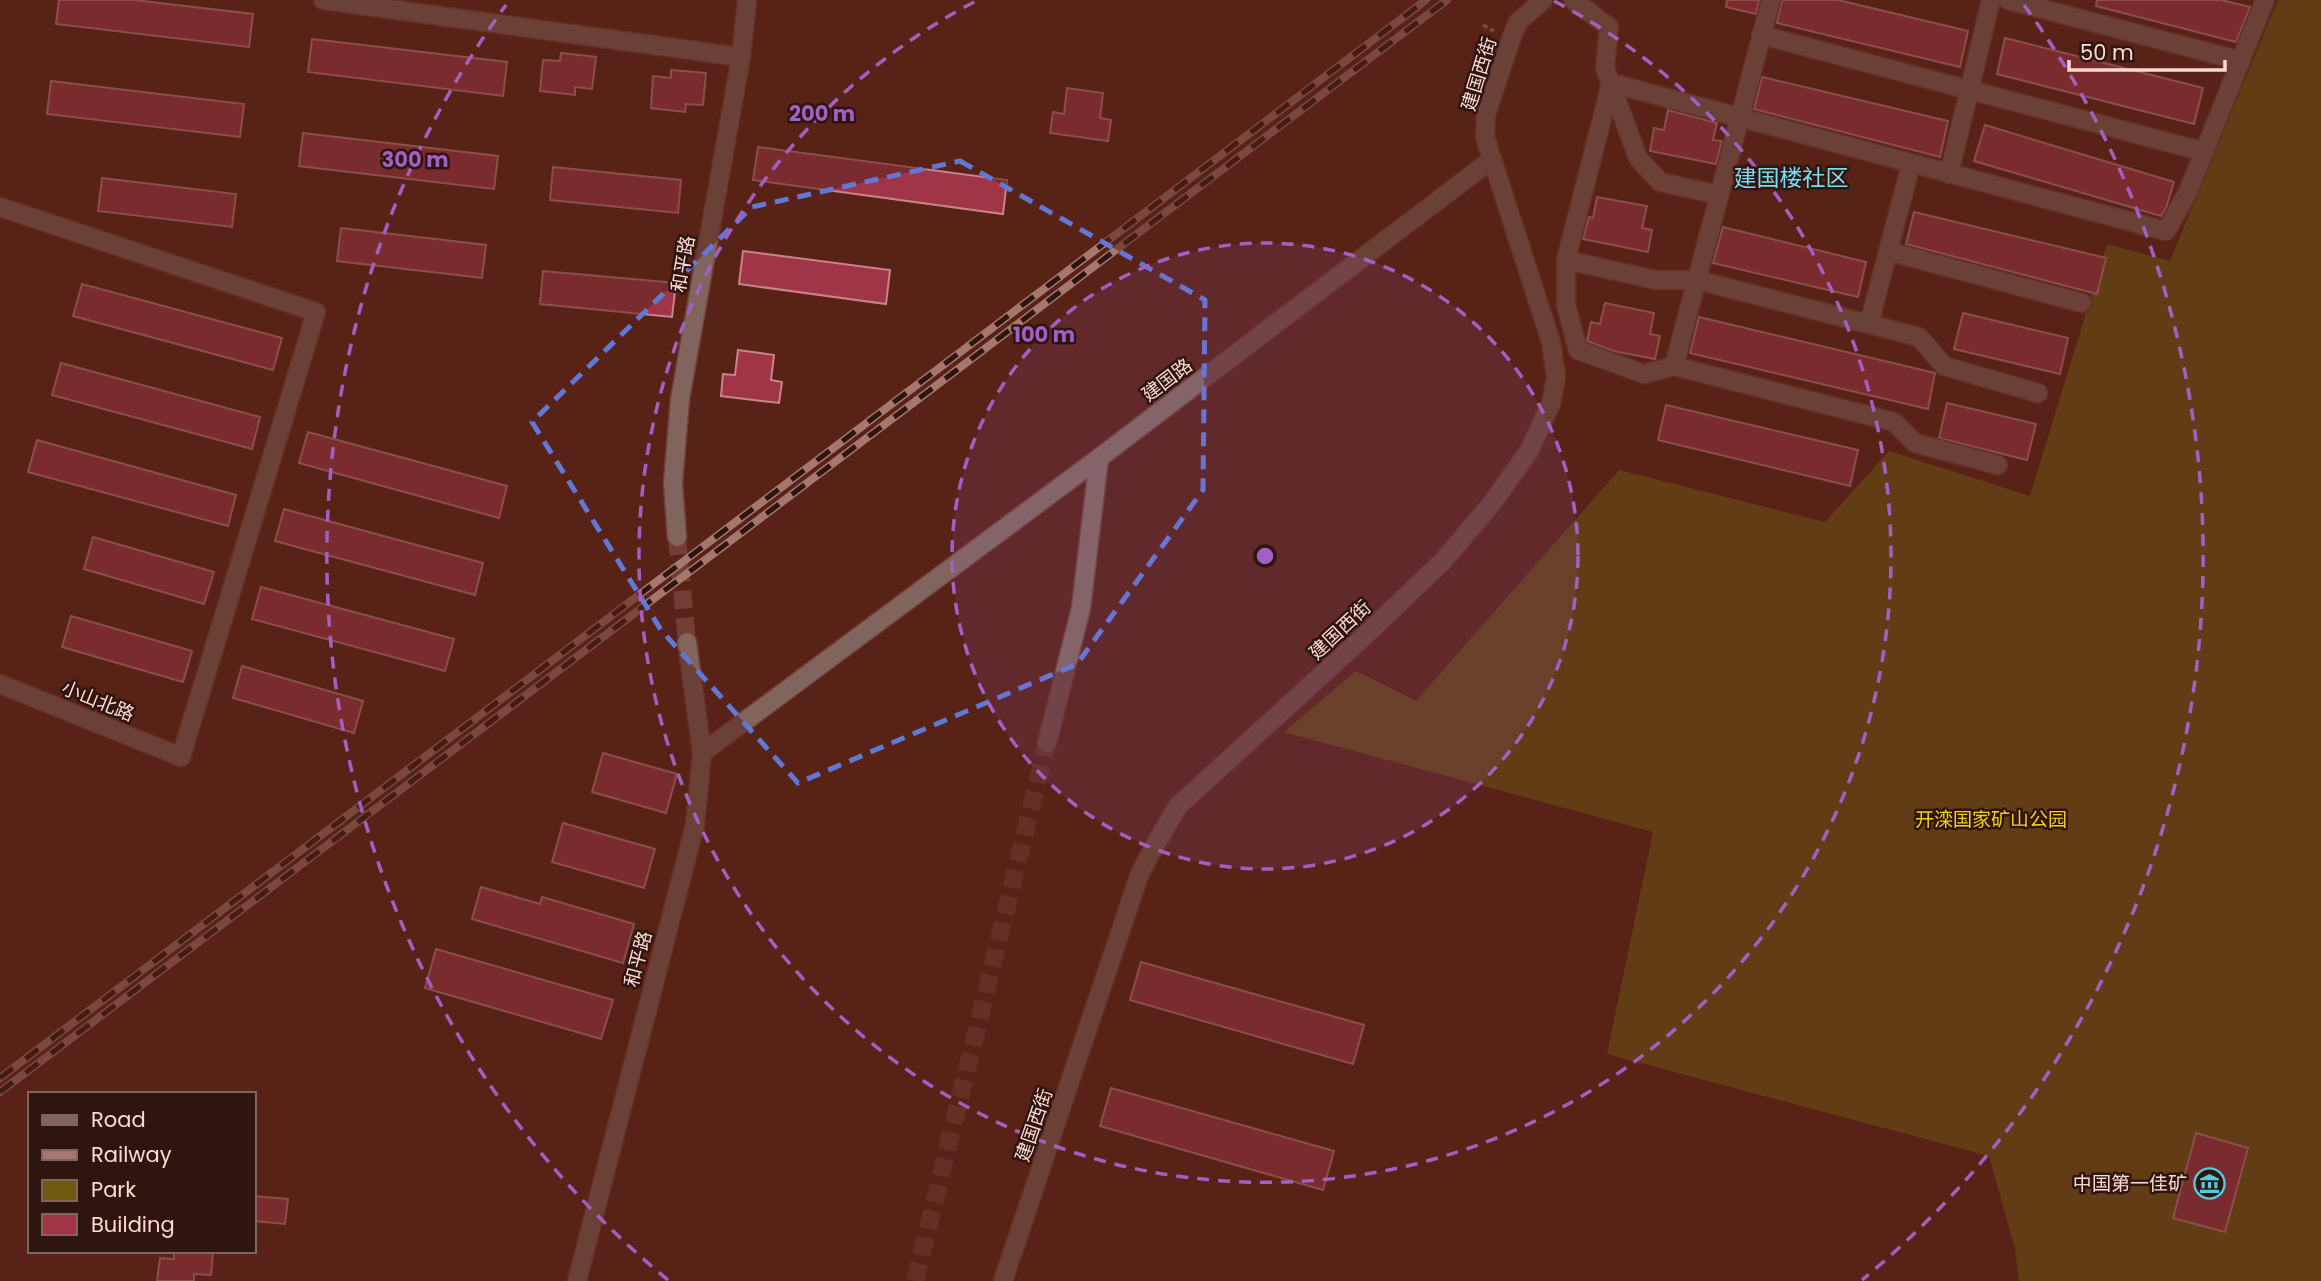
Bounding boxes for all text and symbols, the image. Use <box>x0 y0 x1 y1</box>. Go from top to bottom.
scale bar <box>2069 28 2225 72</box>
street label: 建国西街 <box>1455 34 1503 114</box>
text: 50 m <box>2080 38 2134 67</box>
text: 200 m <box>789 99 855 128</box>
text: 300 m <box>382 145 448 174</box>
district label: 建国楼社区 <box>1734 162 1849 194</box>
street label: 和平路 <box>665 234 701 294</box>
text: 100 m <box>1013 320 1075 349</box>
street label: 建国路 <box>1136 352 1198 408</box>
centre of rings <box>1253 544 1277 568</box>
street label: 建国西街 <box>1303 594 1377 666</box>
street label: 小山北路 <box>58 674 138 728</box>
park label: 开滦国家矿山公园 <box>1915 806 2067 833</box>
street label: 和平路 <box>618 928 658 990</box>
street label: 建国西街 <box>1009 1085 1059 1165</box>
legend <box>28 1092 256 1253</box>
text: Road <box>91 1105 146 1134</box>
text: Railway <box>91 1140 172 1169</box>
museum icon: 中国第一佳矿 <box>2193 1166 2227 1200</box>
place label: 中国第一佳矿 <box>2073 1170 2187 1197</box>
text: Park <box>91 1175 136 1204</box>
text: Building <box>91 1210 175 1239</box>

